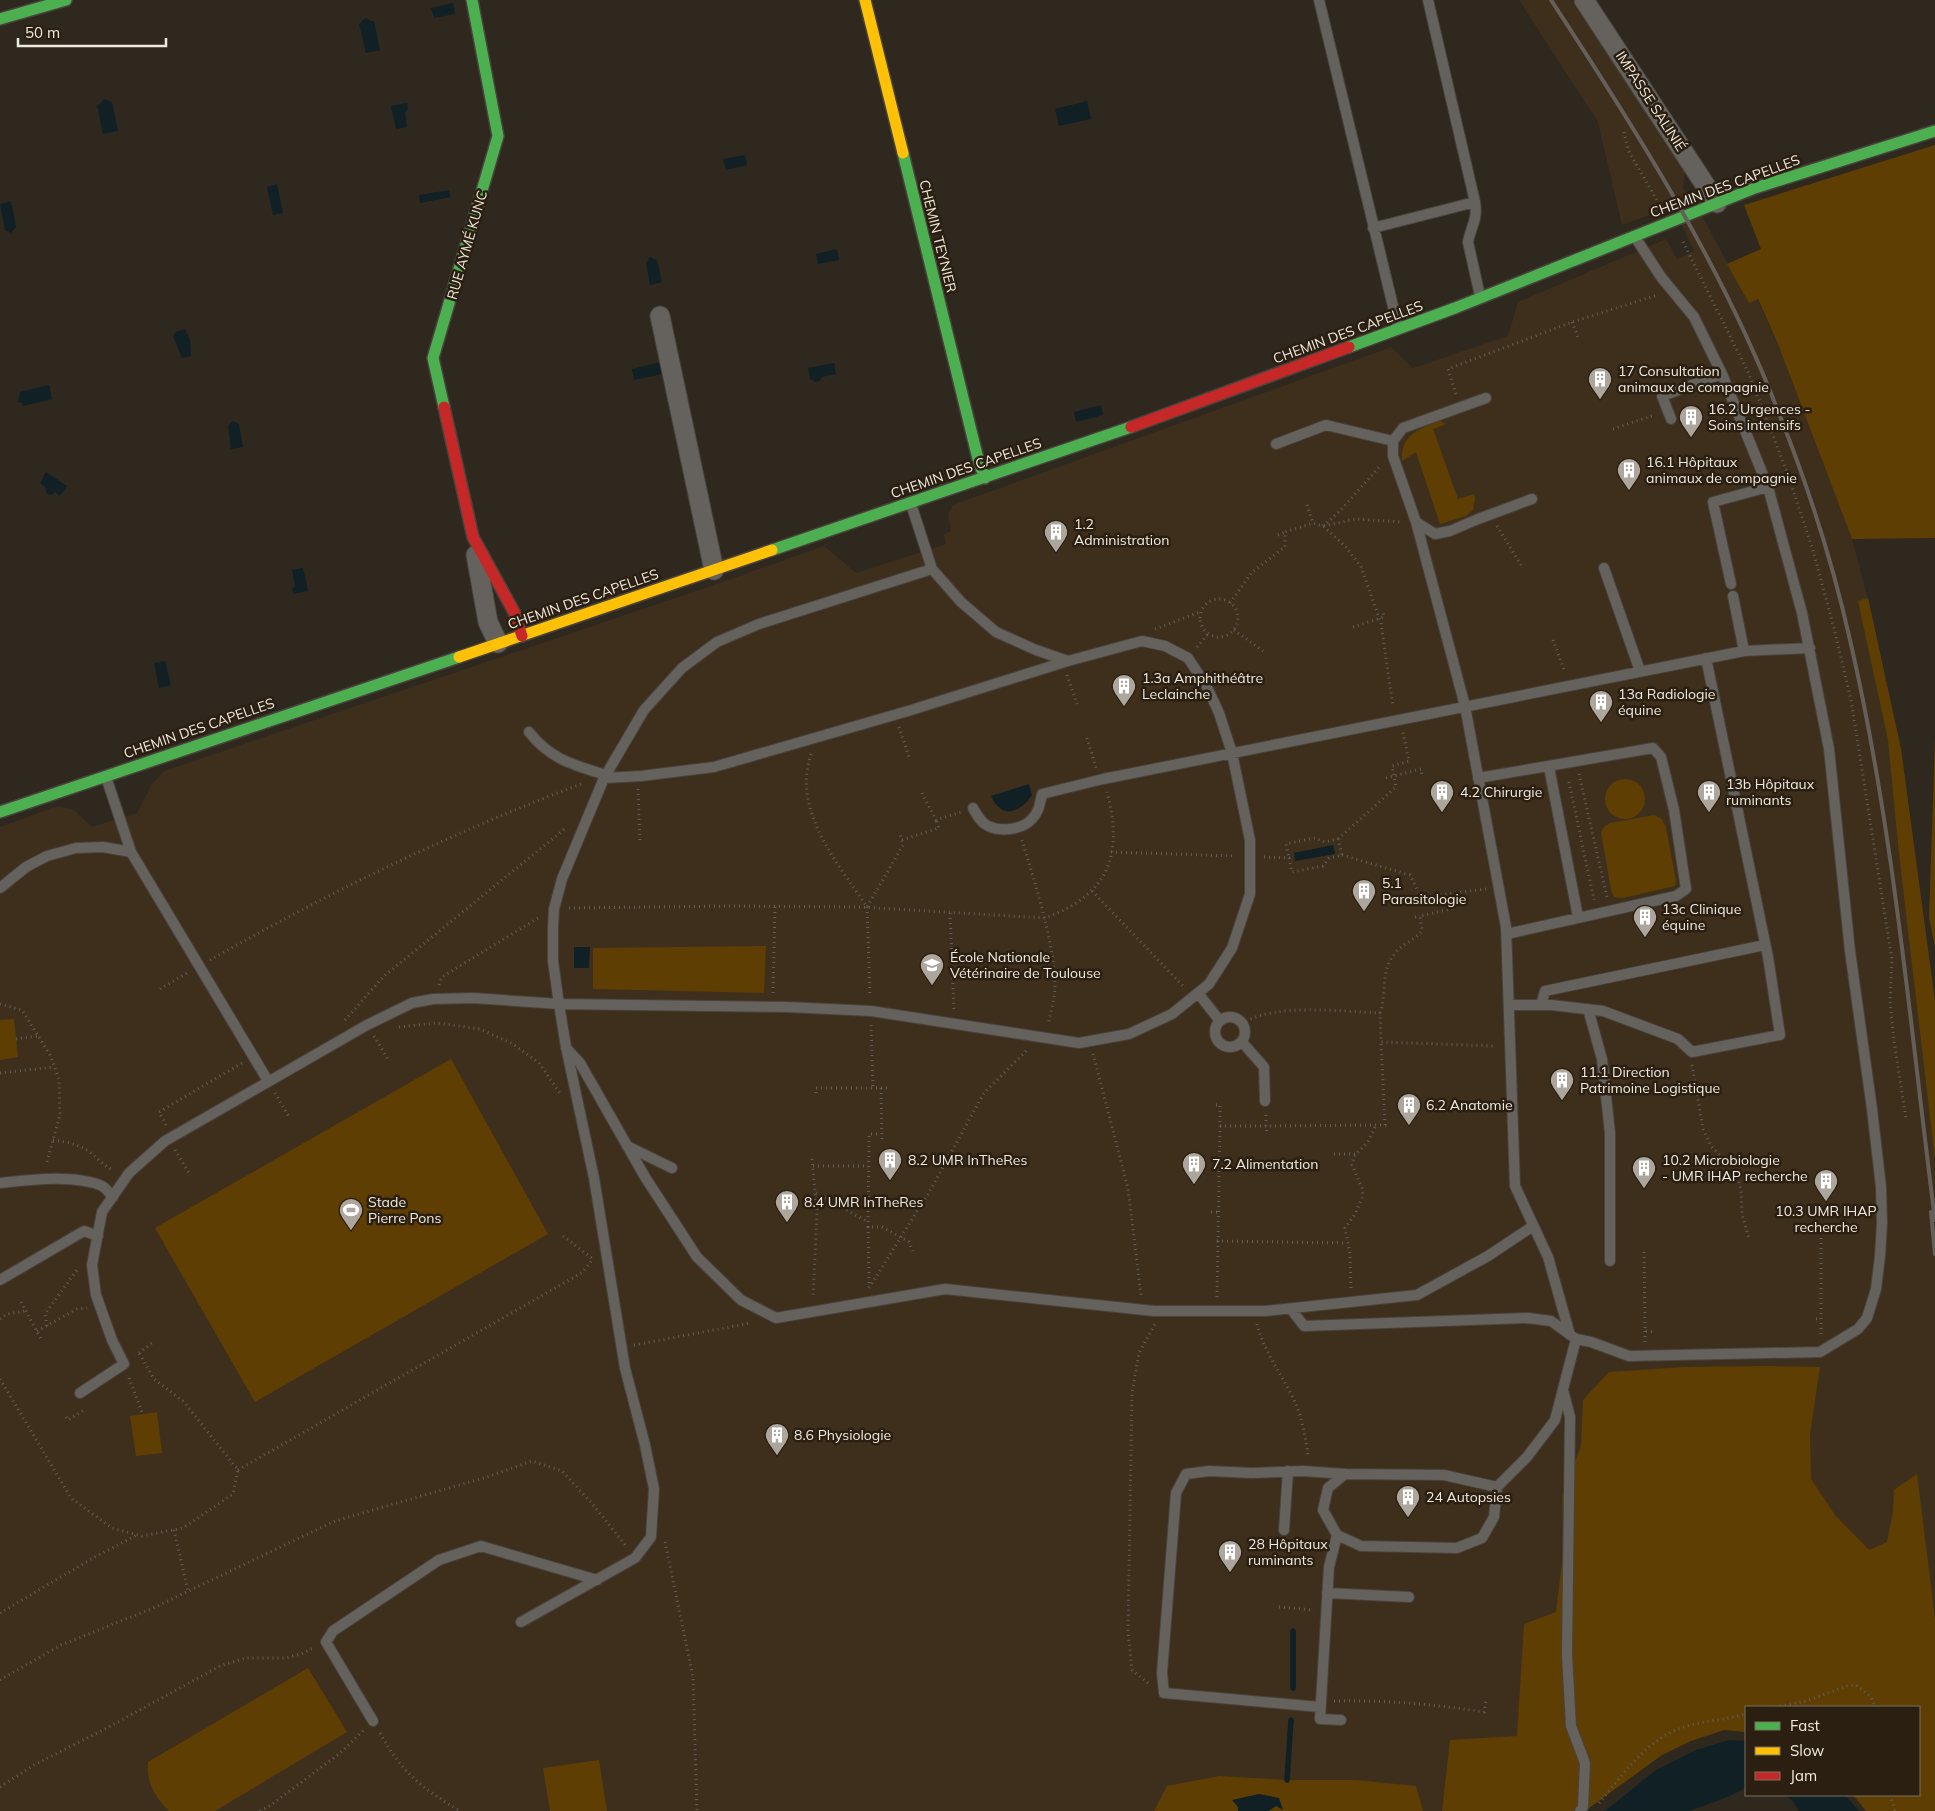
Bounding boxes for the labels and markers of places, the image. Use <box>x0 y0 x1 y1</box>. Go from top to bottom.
place label: 17 Consultation animaux de compagnie <box>1618 362 1769 396</box>
building icon: 17 Consultation animaux de compagnie <box>1587 366 1613 400</box>
place label: 16.2 Urgences - Soins intensifs <box>1708 400 1811 434</box>
building icon: 16.2 Urgences - Soins intensifs <box>1678 404 1704 438</box>
place label: 16.1 Hôpitaux animaux de compagnie <box>1646 453 1797 487</box>
building icon: 16.1 Hôpitaux animaux de compagnie <box>1616 457 1642 491</box>
place label: 1.2 Administration <box>1074 515 1169 549</box>
building icon: 1.2 Administration <box>1043 519 1069 553</box>
place label: 1.3a Amphithéâtre Leclainche <box>1142 669 1263 703</box>
building icon: 1.3a Amphithéâtre Leclainche <box>1111 673 1137 707</box>
place label: 13a Radiologie équine <box>1618 685 1715 719</box>
building icon: 13a Radiologie équine <box>1588 689 1614 723</box>
place label: 13b Hôpitaux ruminants <box>1726 775 1815 809</box>
building icon: 4.2 Chirurgie <box>1429 779 1455 813</box>
building icon: 13b Hôpitaux ruminants <box>1696 779 1722 813</box>
place label: 4.2 Chirurgie <box>1460 783 1542 801</box>
place label: 5.1 Parasitologie <box>1382 874 1466 908</box>
building icon: 5.1 Parasitologie <box>1351 878 1377 912</box>
place label: 13c Clinique équine <box>1662 900 1741 934</box>
building icon: 13c Clinique équine <box>1632 904 1658 938</box>
place label: École Nationale Vétérinaire de Toulouse <box>950 948 1101 982</box>
school or university icon: École Nationale Vétérinaire de Toulouse <box>919 952 945 986</box>
place label: 11.1 Direction Patrimoine Logistique <box>1580 1063 1720 1097</box>
building icon: 11.1 Direction Patrimoine Logistique <box>1549 1067 1575 1101</box>
building icon: 6.2 Anatomie <box>1396 1092 1422 1126</box>
place label: 6.2 Anatomie <box>1426 1096 1513 1114</box>
building icon: 8.2 UMR InTheRes <box>877 1147 903 1181</box>
place label: 8.2 UMR InTheRes <box>908 1151 1027 1169</box>
building icon: 7.2 Alimentation <box>1181 1151 1207 1185</box>
place label: 10.2 Microbiologie - UMR IHAP recherche <box>1662 1151 1808 1185</box>
place label: 7.2 Alimentation <box>1212 1155 1318 1173</box>
building icon: 10.2 Microbiologie - UMR IHAP recherche <box>1631 1155 1657 1189</box>
building icon: 10.3 UMR IHAP recherche <box>1813 1168 1839 1202</box>
building icon: 8.4 UMR InTheRes <box>774 1189 800 1223</box>
place label: Stade Pierre Pons <box>368 1193 441 1227</box>
place label: 8.4 UMR InTheRes <box>804 1193 923 1211</box>
sports icon: Stade Pierre Pons <box>338 1197 364 1231</box>
place label: 10.3 UMR IHAP recherche <box>1775 1202 1877 1236</box>
building icon: 8.6 Physiologie <box>764 1422 790 1456</box>
place label: 8.6 Physiologie <box>794 1426 891 1444</box>
building icon: 24 Autopsies <box>1395 1484 1421 1518</box>
place label: 24 Autopsies <box>1426 1488 1511 1506</box>
place label: 28 Hôpitaux ruminants <box>1248 1535 1328 1569</box>
building icon: 28 Hôpitaux ruminants <box>1217 1539 1243 1573</box>

